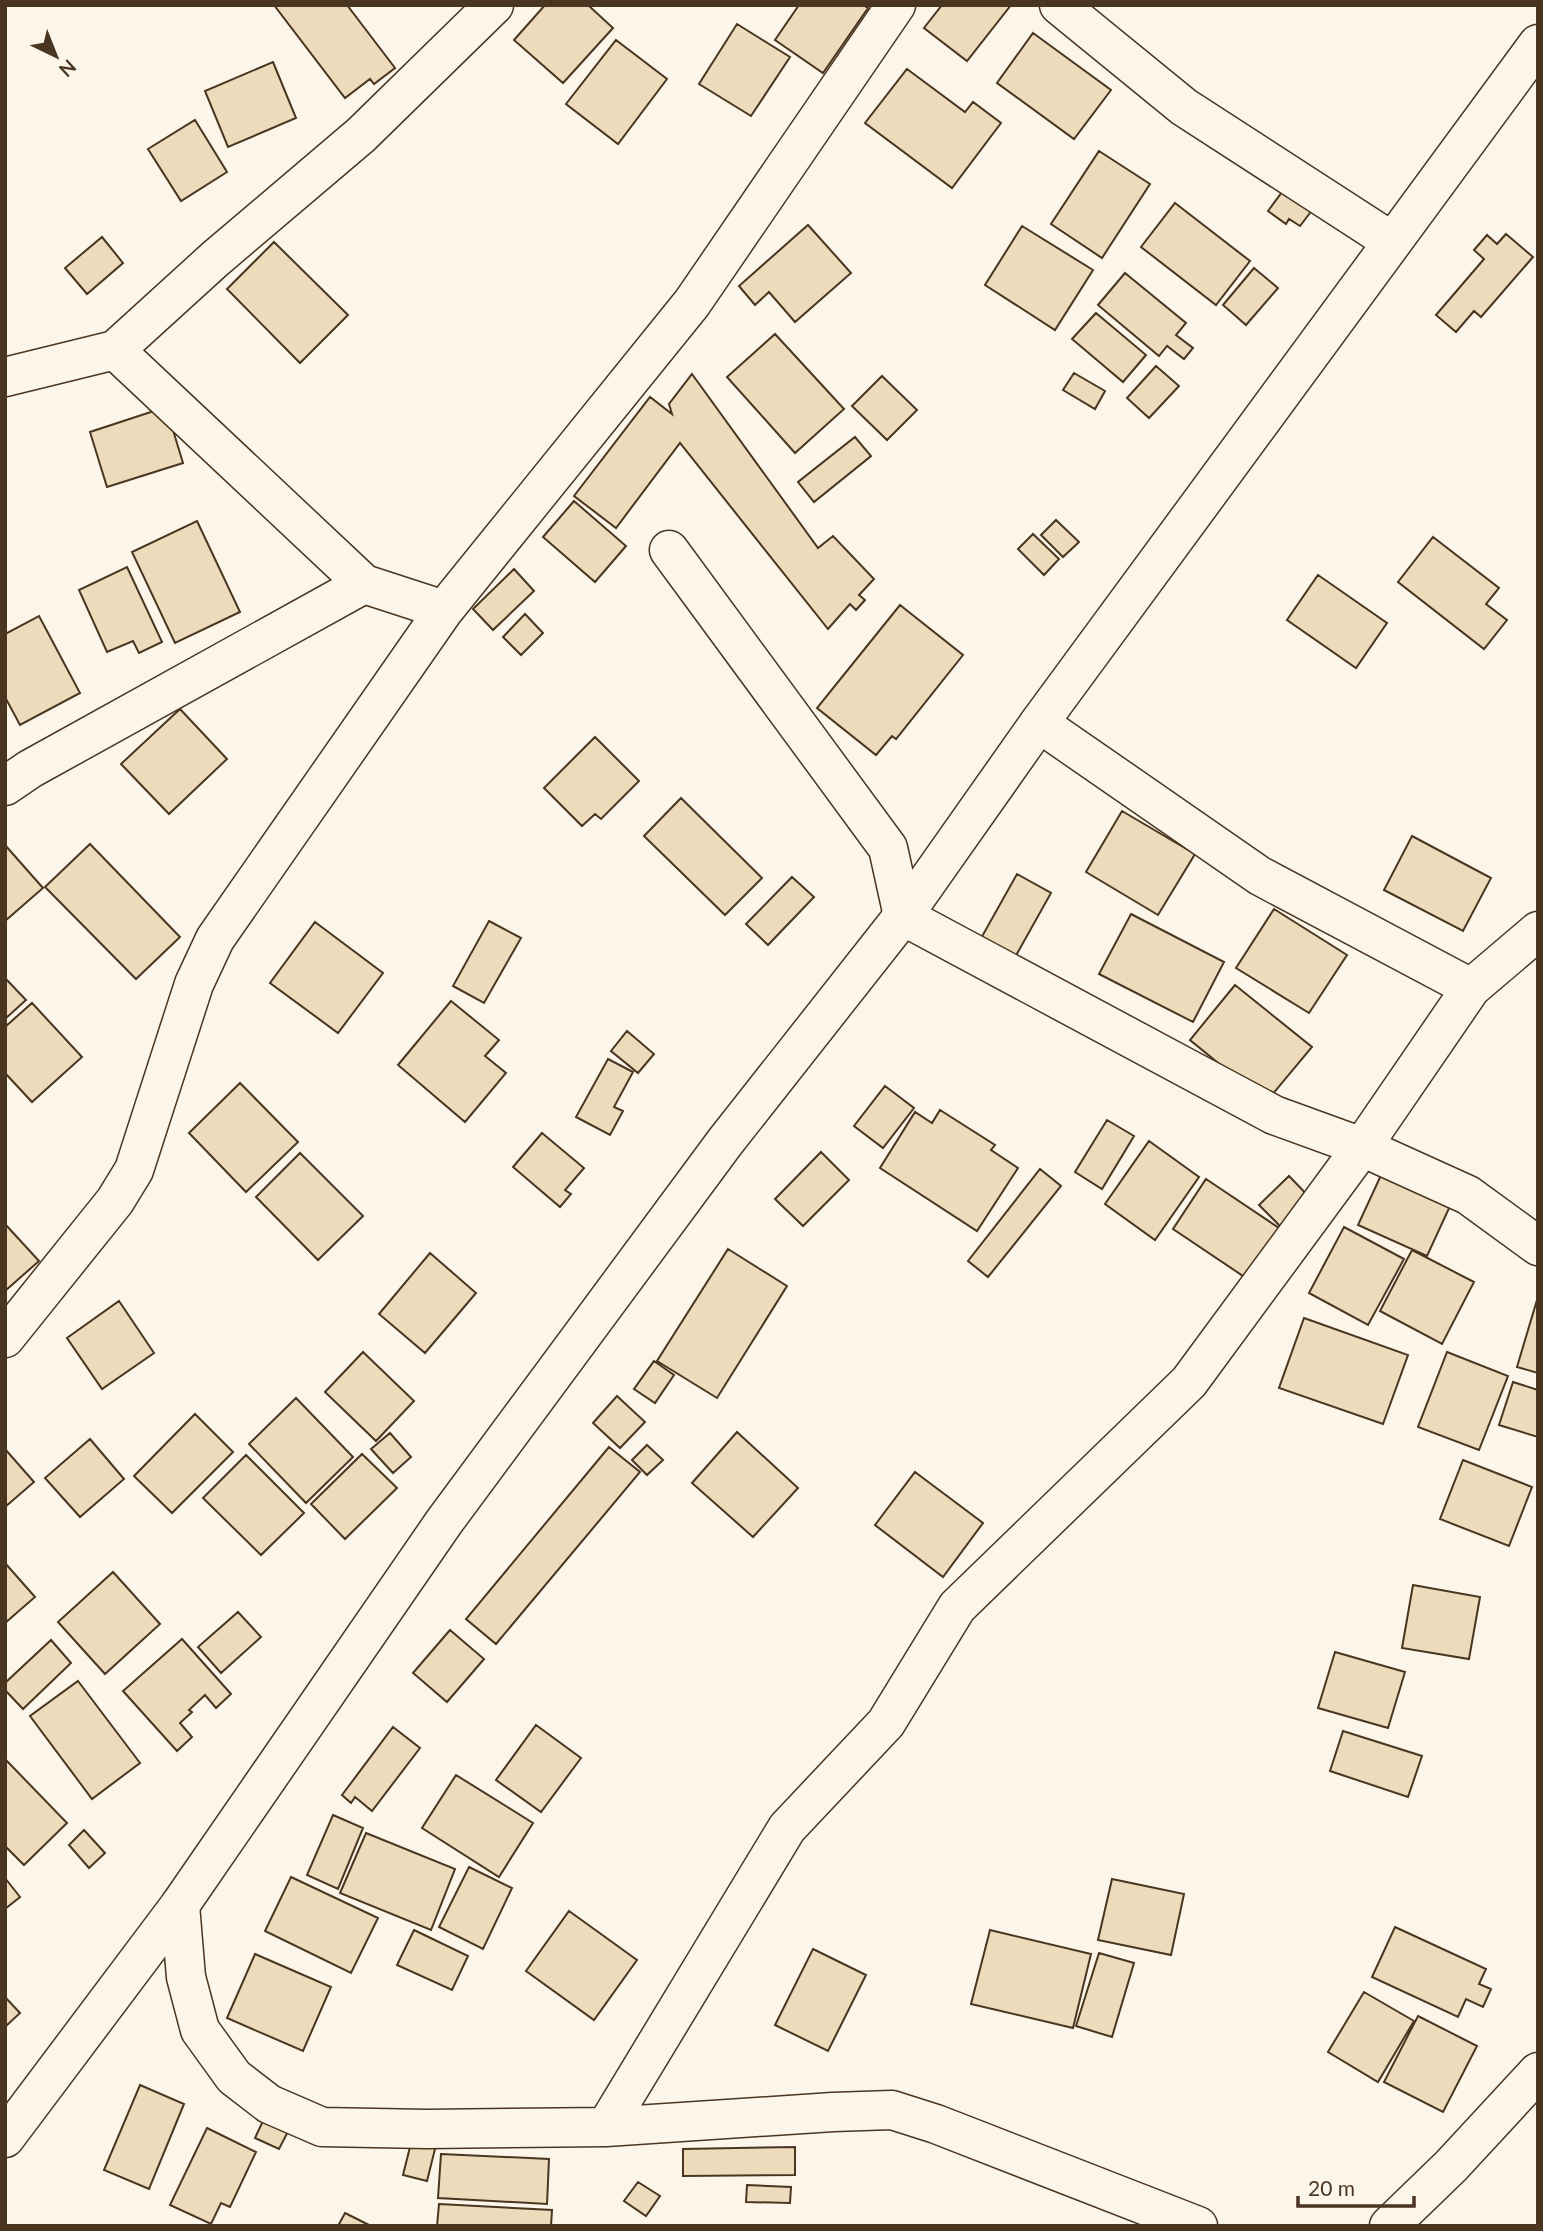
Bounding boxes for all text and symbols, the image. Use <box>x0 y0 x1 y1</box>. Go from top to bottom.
north arrow <box>21 21 91 91</box>
text: N <box>55 55 81 82</box>
scale bar <box>1298 2164 1414 2208</box>
text: 20 m <box>1308 2175 1355 2200</box>

